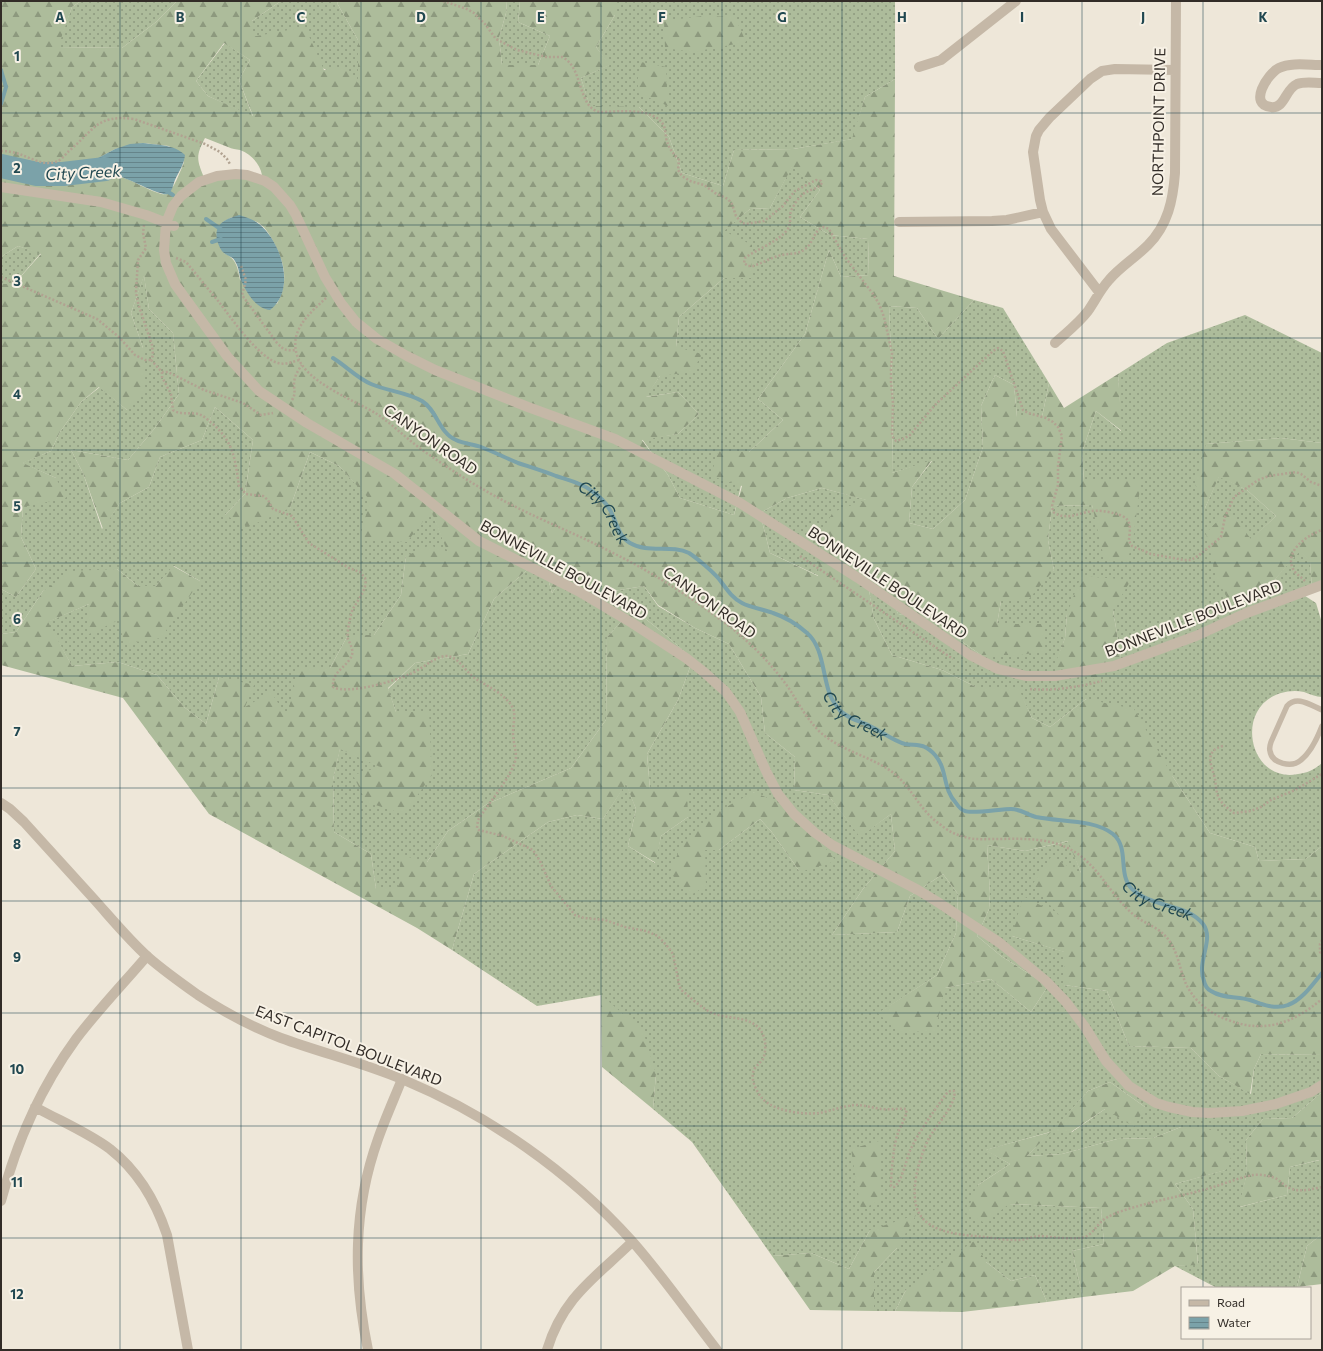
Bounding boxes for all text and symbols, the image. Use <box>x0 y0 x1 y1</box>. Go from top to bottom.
text: A <box>55 9 65 25</box>
text: B <box>176 9 185 25</box>
text: C <box>297 9 306 25</box>
text: D <box>416 9 426 25</box>
text: E <box>537 9 545 25</box>
text: F <box>658 9 666 25</box>
text: G <box>777 9 787 25</box>
text: H <box>897 9 907 25</box>
text: I <box>1020 9 1024 25</box>
text: J <box>1141 9 1145 25</box>
text: K <box>1258 9 1268 25</box>
text: 1 <box>14 48 20 64</box>
street label: NORTHPOINT DRIVE <box>1148 48 1168 196</box>
text: 2 <box>13 160 21 176</box>
water label: City Creek <box>45 161 122 183</box>
text: 3 <box>13 273 21 289</box>
text: 4 <box>13 386 21 402</box>
street label: CANYON ROAD <box>381 400 481 478</box>
water label: City Creek <box>576 475 634 547</box>
text: 5 <box>13 498 21 514</box>
street label: BONNEVILLE BOULEVARD <box>477 516 651 622</box>
street label: BONNEVILLE BOULEVARD <box>805 522 971 642</box>
street label: CANYON ROAD <box>660 562 760 642</box>
street label: BONNEVILLE BOULEVARD <box>1102 576 1284 660</box>
text: 6 <box>13 611 21 627</box>
water label: City Creek <box>820 688 892 744</box>
text: 7 <box>13 723 21 739</box>
text: 8 <box>13 836 21 852</box>
water label: City Creek <box>1119 876 1197 924</box>
text: 9 <box>13 949 21 965</box>
street label: EAST CAPITOL BOULEVARD <box>253 1001 445 1089</box>
text: 10 <box>10 1061 25 1077</box>
text: 11 <box>11 1174 23 1190</box>
text: 12 <box>10 1286 24 1302</box>
legend <box>1181 1287 1311 1339</box>
text: Road <box>1217 1295 1245 1309</box>
text: Water <box>1217 1315 1251 1329</box>

